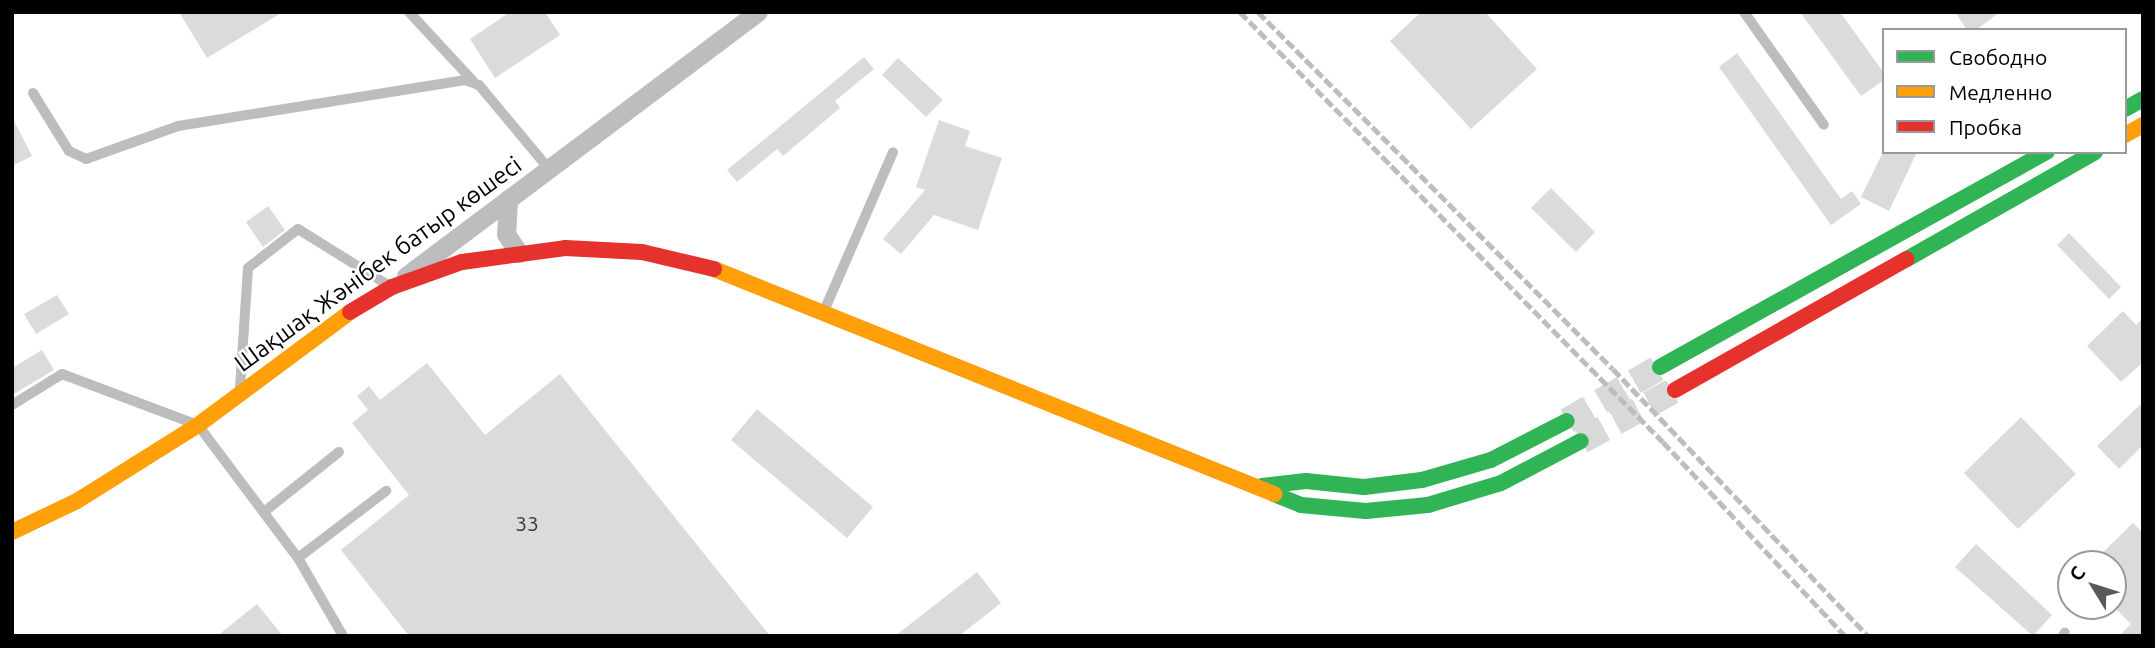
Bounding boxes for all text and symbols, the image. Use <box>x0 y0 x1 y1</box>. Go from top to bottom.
legend <box>1882 28 2127 154</box>
text: Свободно <box>1949 45 2047 69</box>
text: Медленно <box>1949 80 2052 104</box>
text: Пробка <box>1949 115 2022 139</box>
street label: Шақшақ Жәнібек батыр көшесі <box>229 150 527 378</box>
house number: 33 <box>515 510 539 536</box>
north arrow <box>2057 550 2127 620</box>
text: С <box>2065 562 2089 585</box>

